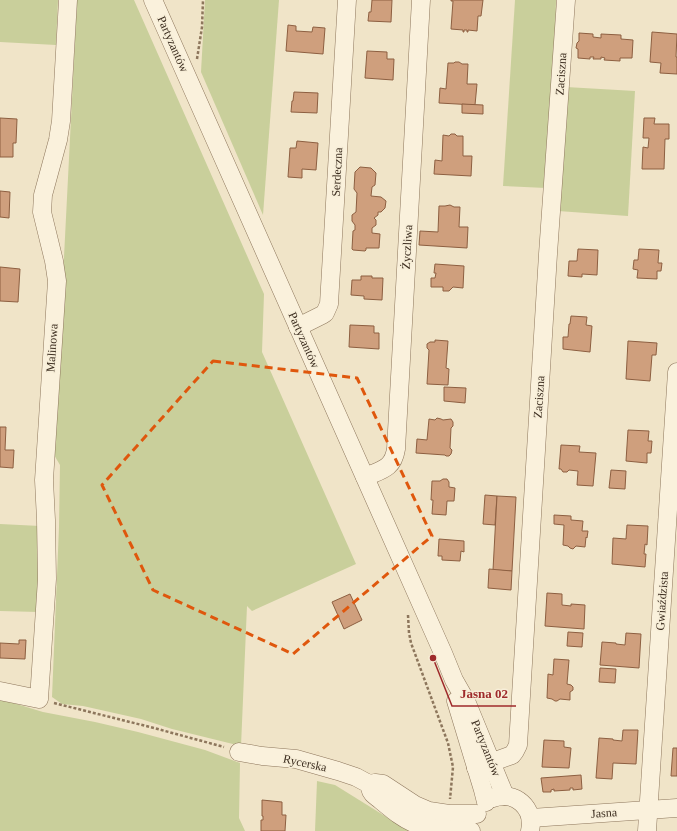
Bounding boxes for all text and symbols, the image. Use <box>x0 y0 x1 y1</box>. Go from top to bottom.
street label: Partyzantów <box>154 14 192 75</box>
street label: Zaciszna <box>553 52 570 96</box>
street label: Serdeczna <box>329 146 345 197</box>
street label: Życzliwa <box>399 224 415 270</box>
street label: Partyzantów <box>285 310 323 371</box>
street label: Malinowa <box>43 323 61 373</box>
street label: Zaciszna <box>531 375 548 419</box>
street label: Gwiaździsta <box>653 570 671 631</box>
callout: Jasna 02 <box>452 681 516 706</box>
text: Jasna 02 <box>460 686 508 701</box>
street label: Partyzantów <box>468 718 504 779</box>
street label: Rycerska <box>282 752 329 775</box>
street label: Jasna <box>591 805 618 821</box>

